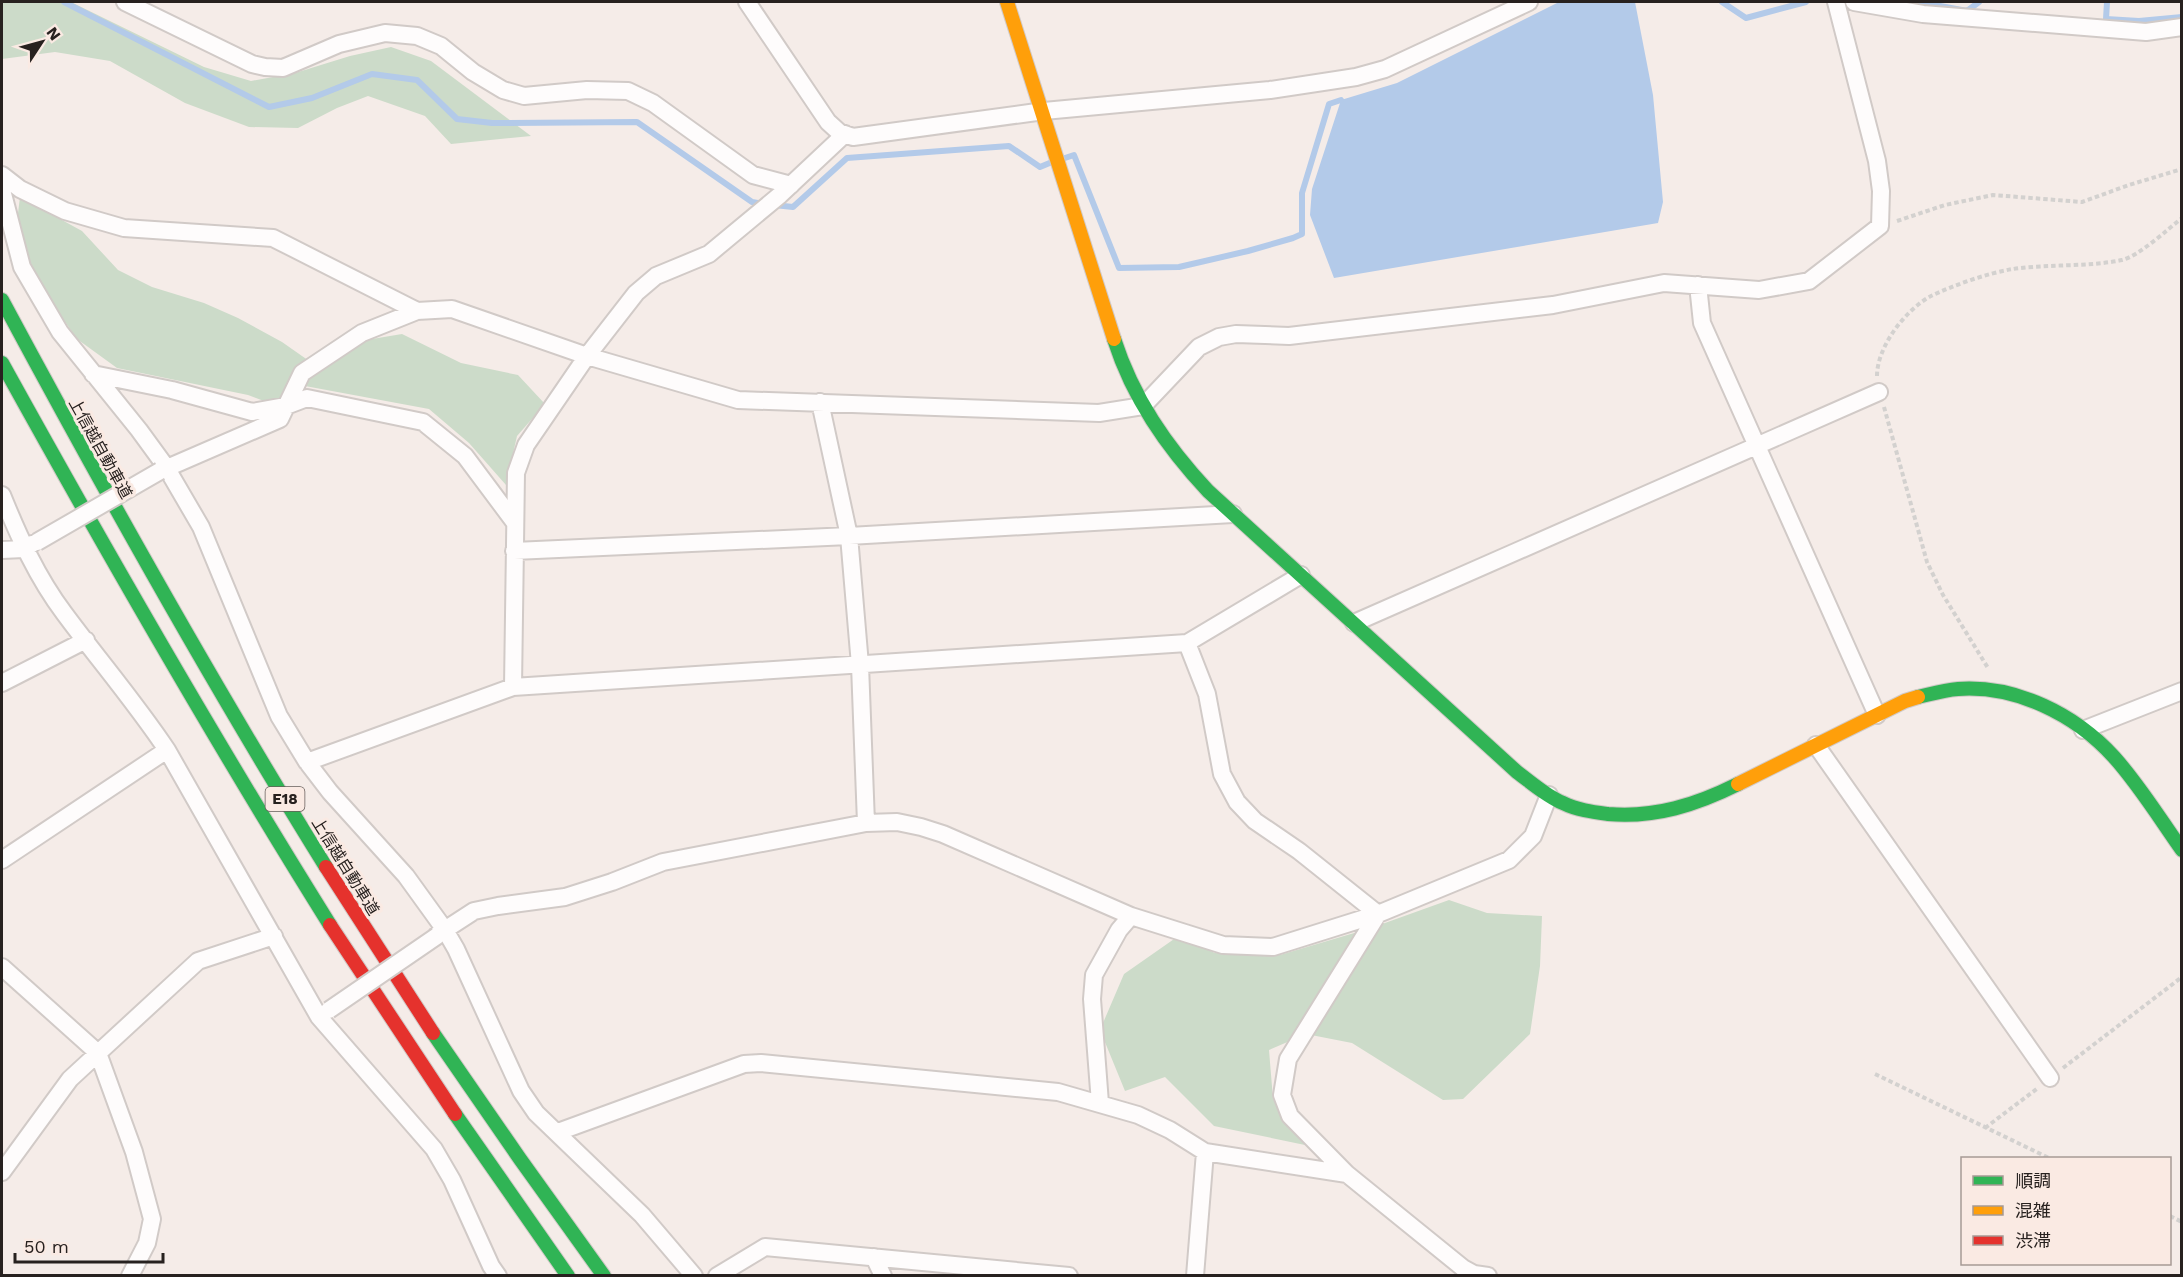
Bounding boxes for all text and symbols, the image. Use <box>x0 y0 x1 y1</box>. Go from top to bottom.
north arrow <box>12 12 72 72</box>
text: N <box>43 23 65 44</box>
street label: 上信越自動車道 <box>65 395 136 502</box>
road number: E18 <box>266 787 304 811</box>
street label: 上信越自動車道 <box>308 814 383 919</box>
legend <box>1961 1157 2171 1265</box>
text: 順調 <box>2015 1170 2051 1191</box>
text: 混雑 <box>2015 1200 2051 1221</box>
scale bar <box>15 1226 164 1264</box>
text: 渋滞 <box>2015 1230 2051 1251</box>
text: 50 m <box>24 1236 69 1257</box>

